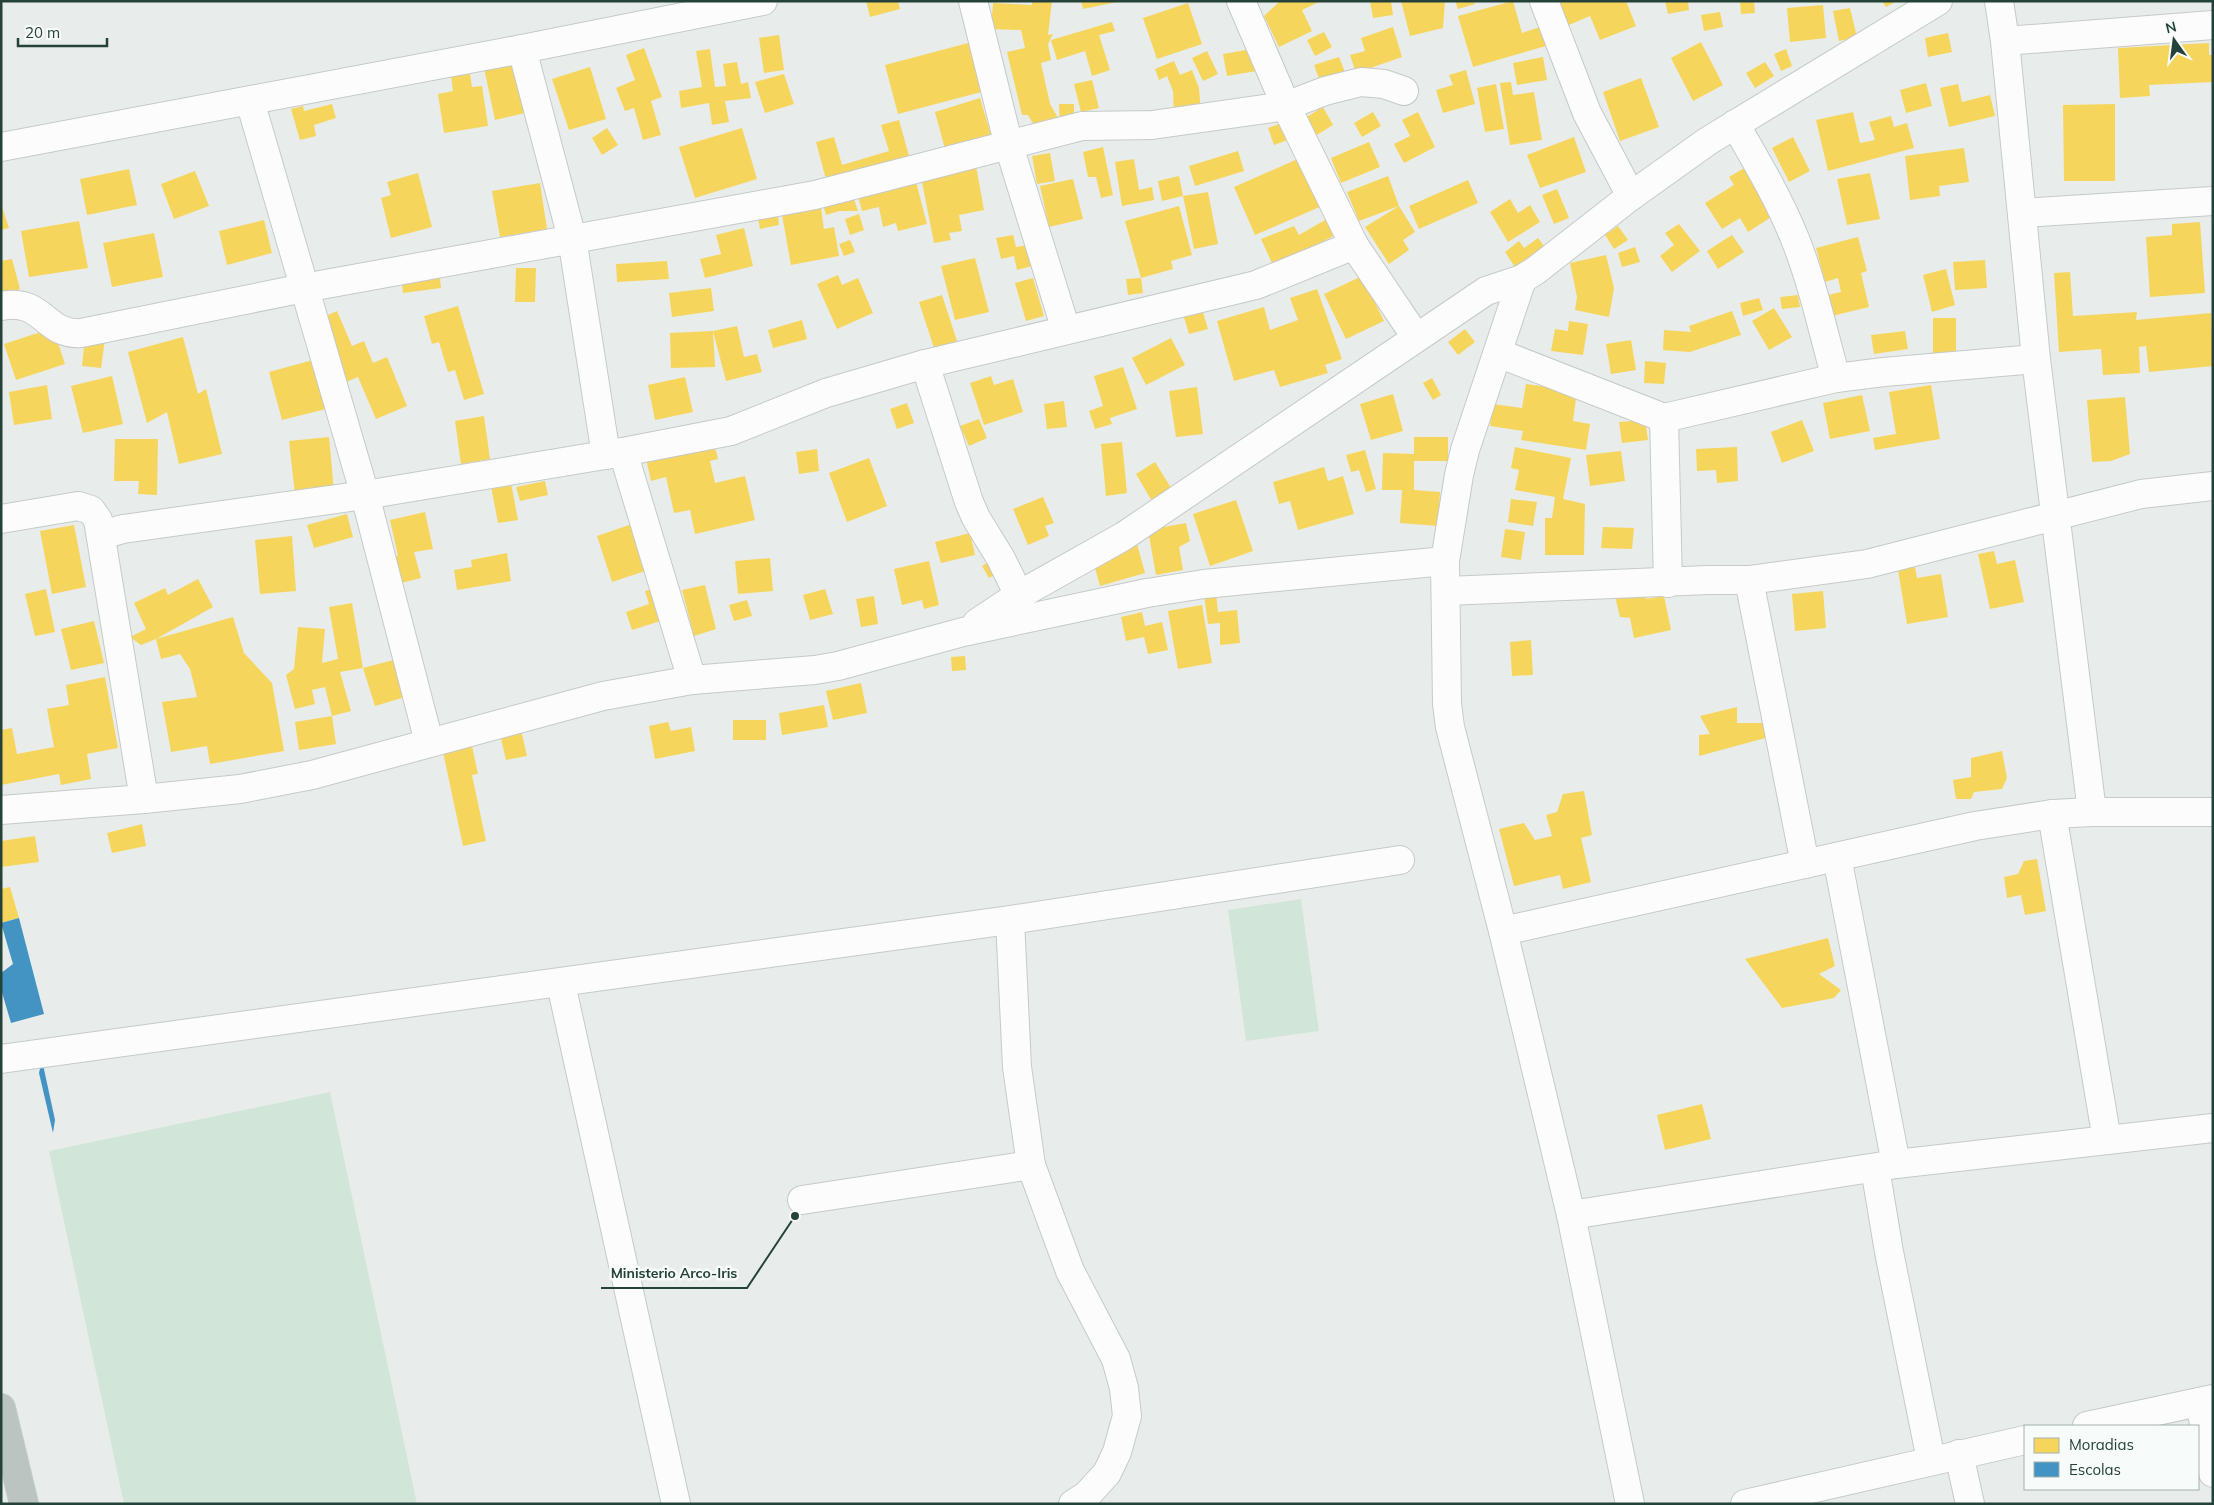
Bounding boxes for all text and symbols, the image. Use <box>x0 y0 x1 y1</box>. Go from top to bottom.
scale bar <box>18 15 106 47</box>
north arrow <box>2149 15 2199 65</box>
text: N <box>2164 17 2178 37</box>
text: 20 m <box>25 23 60 42</box>
callout: Ministerio Arco-Iris <box>601 1259 747 1288</box>
text: Ministerio Arco-Iris <box>611 1264 737 1282</box>
legend <box>2024 1425 2199 1490</box>
text: Moradias <box>2069 1435 2134 1454</box>
text: Escolas <box>2069 1460 2121 1479</box>

